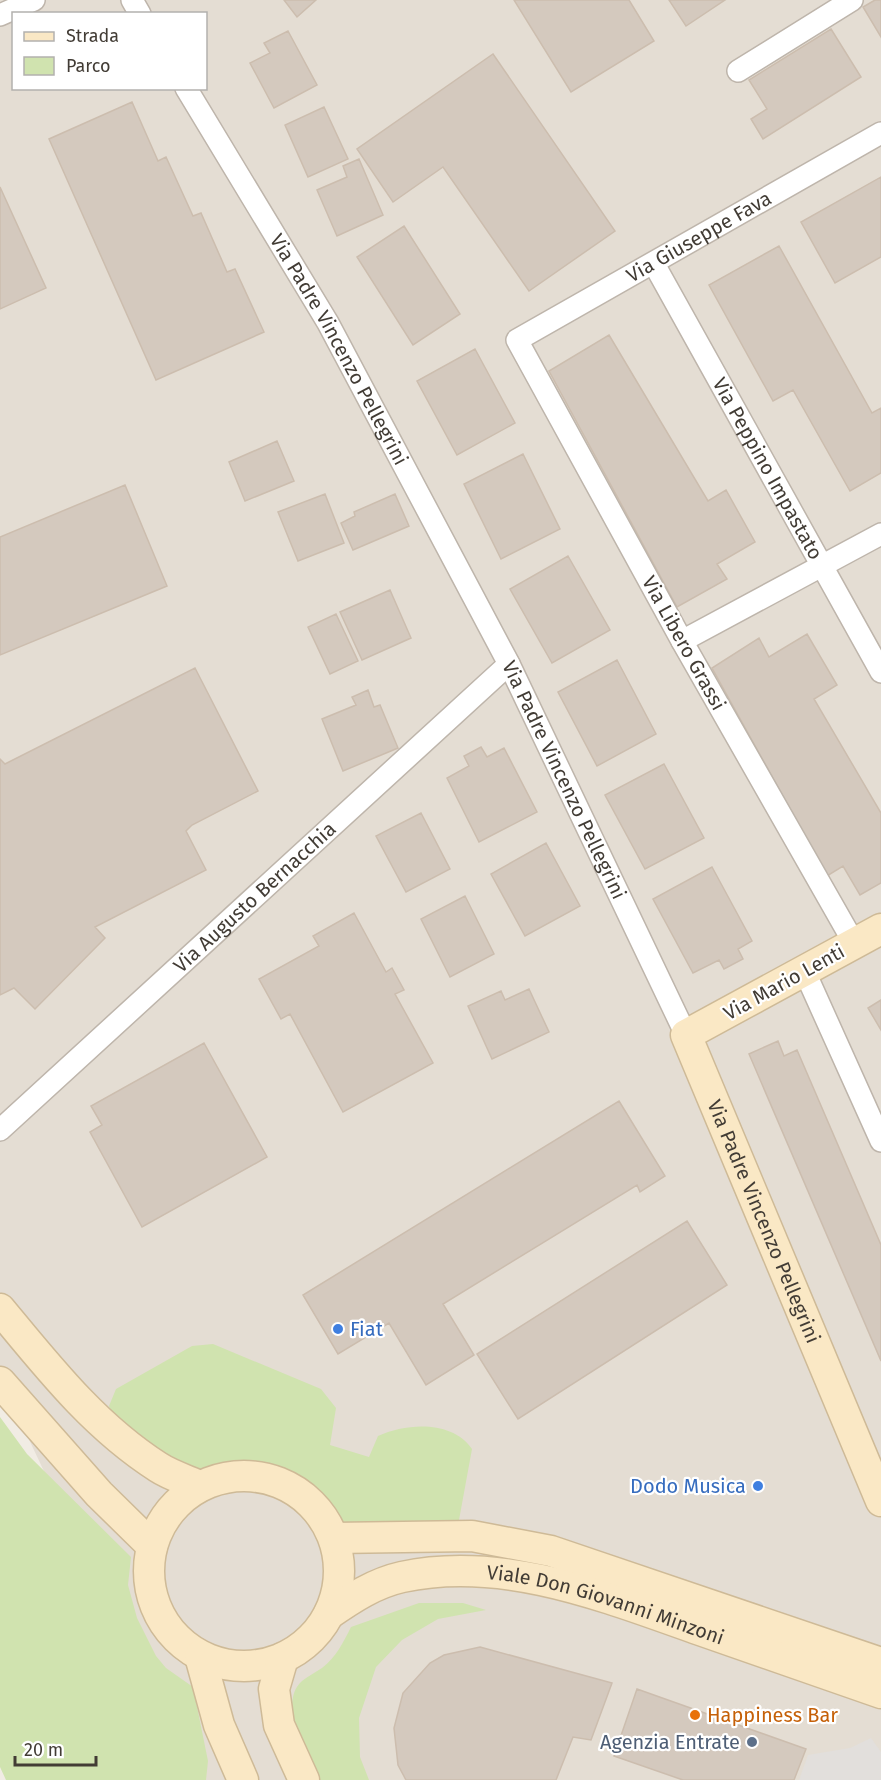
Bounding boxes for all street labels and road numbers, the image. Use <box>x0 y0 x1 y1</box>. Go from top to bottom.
street label: Via Giuseppe Fava <box>622 186 776 287</box>
street label: Via Padre Vincenzo Pellegrini <box>265 229 413 469</box>
street label: Via Peppino Impastato <box>708 373 828 564</box>
street label: Via Libero Grassi <box>637 572 731 714</box>
street label: Via Padre Vincenzo Pellegrini <box>497 657 631 903</box>
street label: Via Augusto Bernacchia <box>168 817 341 977</box>
street label: Via Mario Lenti <box>719 939 849 1025</box>
street label: Via Padre Vincenzo Pellegrini <box>702 1096 825 1347</box>
street label: Viale Don Giovanni Minzoni <box>486 1560 727 1650</box>

